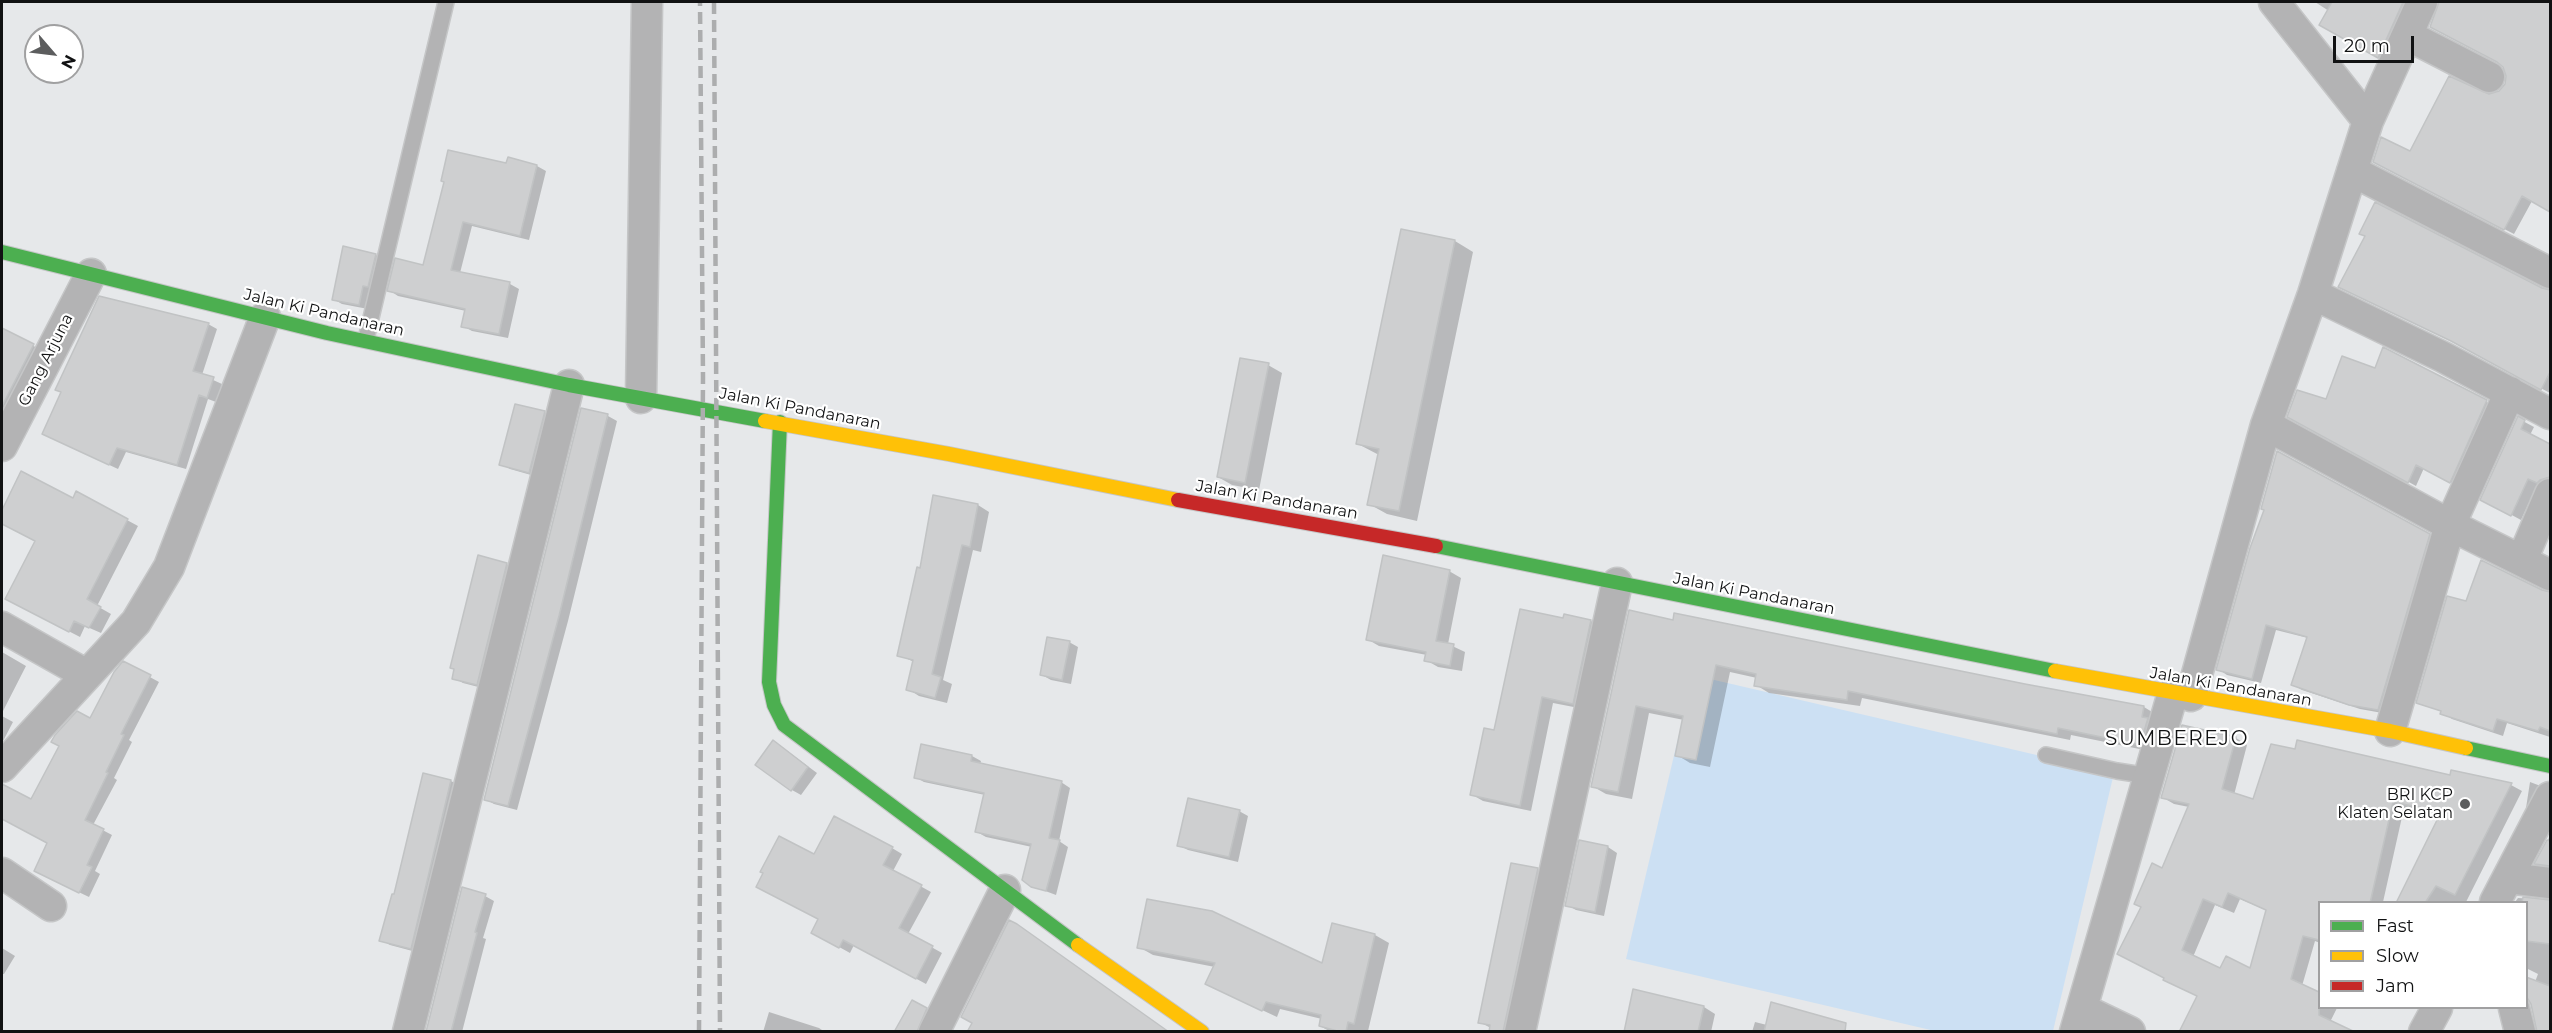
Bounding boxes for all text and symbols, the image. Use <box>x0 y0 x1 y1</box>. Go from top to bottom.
north arrow <box>24 24 84 84</box>
scale bar <box>2336 24 2417 62</box>
text: 20 m <box>2344 35 2390 57</box>
text: N <box>57 52 80 72</box>
street label: Jalan Ki Pandanaran <box>242 285 406 341</box>
street label: Gang Arjuna <box>15 311 77 409</box>
street label: Jalan Ki Pandanaran <box>718 384 882 434</box>
street label: Jalan Ki Pandanaran <box>1195 476 1359 524</box>
street label: Jalan Ki Pandanaran <box>1672 569 1836 619</box>
street label: Jalan Ki Pandanaran <box>2149 663 2313 711</box>
district label: SUMBEREJO <box>2105 727 2249 751</box>
place label: BRI KCP Klaten Selatan <box>2337 785 2453 823</box>
marker: BRI KCP Klaten Selatan <box>2458 797 2472 811</box>
legend <box>2318 901 2528 1009</box>
text: Fast <box>2376 915 2414 937</box>
text: Slow <box>2376 945 2419 967</box>
text: Jam <box>2376 975 2415 997</box>

